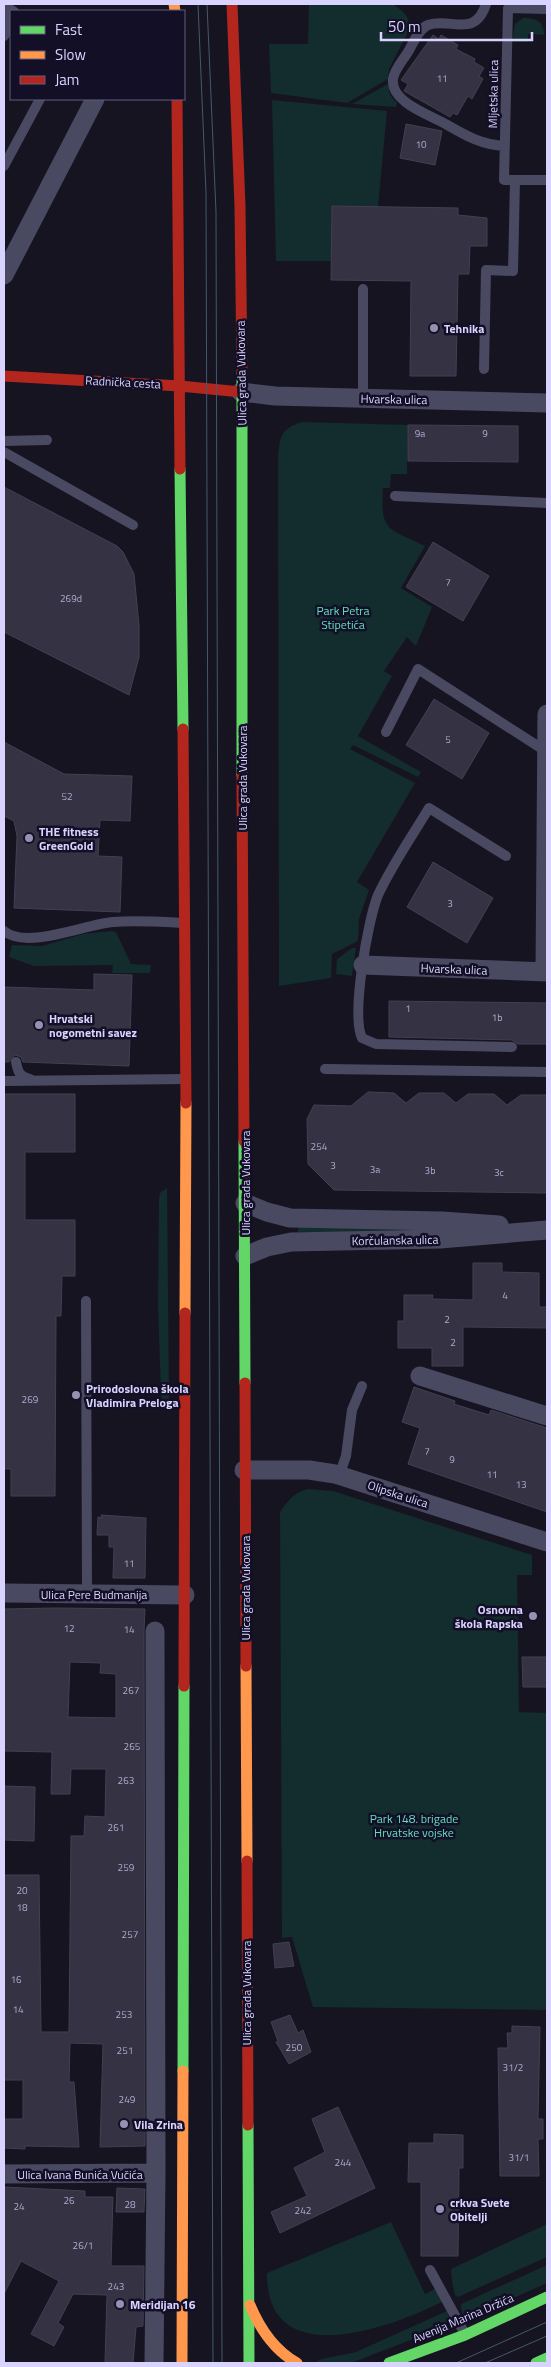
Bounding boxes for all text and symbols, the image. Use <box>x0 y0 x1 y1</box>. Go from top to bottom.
legend <box>10 10 185 100</box>
scale bar <box>381 10 532 42</box>
text: 50 m <box>388 15 421 38</box>
text: Fast <box>55 18 83 41</box>
text: Slow <box>55 43 86 66</box>
street label: Mljetska ulica <box>483 59 503 129</box>
text: Jam <box>55 68 79 91</box>
house number: 11 <box>436 71 448 86</box>
house number: 10 <box>415 137 427 152</box>
place label: Tehnika <box>444 319 484 338</box>
street label: Ulica grada Vukovara <box>231 320 251 426</box>
marker: Tehnika <box>428 322 440 334</box>
street label: Radnička cesta <box>85 371 161 393</box>
street label: Hvarska ulica <box>360 389 428 409</box>
house number: 9a <box>415 426 425 441</box>
house number: 9 <box>482 426 488 441</box>
house number: 7 <box>445 575 451 590</box>
house number: 269d <box>60 591 82 606</box>
park label: Park Petra Stipetića <box>316 601 370 634</box>
street label: Ulica grada Vukovara <box>233 725 252 831</box>
house number: 5 <box>445 732 451 747</box>
house number: 52 <box>61 789 73 804</box>
place label: THE fitness GreenGold <box>39 822 99 855</box>
marker: THE fitness GreenGold <box>23 832 35 844</box>
house number: 3 <box>447 896 453 911</box>
street label: Hvarska ulica <box>420 958 488 980</box>
house number: 1 <box>405 1001 411 1016</box>
place label: Hrvatski nogometni savez <box>49 1009 137 1042</box>
house number: 1b <box>492 1010 502 1025</box>
marker: Hrvatski nogometni savez <box>33 1019 45 1031</box>
street label: Ulica grada Vukovara <box>236 1130 255 1236</box>
house number: 254 <box>311 1139 328 1154</box>
house number: 3 <box>330 1158 336 1173</box>
house number: 3a <box>370 1162 380 1177</box>
house number: 3b <box>425 1163 435 1178</box>
house number: 3c <box>494 1165 504 1180</box>
street label: Korčulanska ulica <box>351 1230 439 1250</box>
house number: 4 <box>502 1288 508 1303</box>
house number: 2 <box>444 1312 450 1327</box>
house number: 2 <box>450 1335 456 1350</box>
place label: Prirodoslovna škola Vladimira Preloga <box>86 1379 189 1412</box>
marker: Prirodoslovna škola Vladimira Preloga <box>70 1389 82 1401</box>
house number: 269 <box>22 1392 39 1407</box>
house number: 7 <box>424 1444 430 1459</box>
house number: 9 <box>449 1452 455 1467</box>
house number: 11 <box>486 1467 498 1482</box>
street label: Olipska ulica <box>365 1475 431 1513</box>
house number: 13 <box>515 1477 527 1492</box>
street label: Ulica grada Vukovara <box>236 1535 255 1641</box>
house number: 11 <box>123 1556 135 1571</box>
street label: Ulica Pere Budmanija <box>41 1585 147 1604</box>
place label: Osnovna škola Rapska <box>455 1600 523 1633</box>
marker: Osnovna škola Rapska <box>527 1610 539 1622</box>
house number: 12 <box>63 1621 75 1636</box>
house number: 14 <box>123 1622 135 1637</box>
house number: 267 <box>123 1683 139 1698</box>
house number: 265 <box>124 1739 141 1754</box>
house number: 263 <box>118 1773 134 1788</box>
park label: Park 148. brigade Hrvatske vojske <box>370 1809 458 1842</box>
house number: 261 <box>108 1820 124 1835</box>
house number: 259 <box>118 1860 135 1875</box>
house number: 20 <box>16 1883 28 1898</box>
house number: 18 <box>16 1900 28 1915</box>
house number: 257 <box>122 1927 138 1942</box>
street label: Ulica grada Vukovara <box>237 1940 256 2046</box>
house number: 16 <box>10 1972 22 1987</box>
house number: 14 <box>12 2002 24 2017</box>
house number: 253 <box>116 2007 132 2022</box>
house number: 250 <box>286 2040 303 2055</box>
house number: 251 <box>117 2043 133 2058</box>
house number: 31/2 <box>503 2060 523 2075</box>
house number: 249 <box>119 2092 136 2107</box>
place label: Vila Zrina <box>134 2115 183 2134</box>
marker: Vila Zrina <box>118 2118 130 2130</box>
house number: 31/1 <box>509 2150 529 2165</box>
house number: 244 <box>335 2155 352 2170</box>
street label: Ulica Ivana Bunića Vučića <box>17 2165 143 2184</box>
house number: 26 <box>63 2193 75 2208</box>
place label: crkva Svete Obitelji <box>450 2193 510 2226</box>
house number: 28 <box>124 2197 136 2212</box>
house number: 24 <box>13 2199 25 2214</box>
house number: 242 <box>295 2203 311 2218</box>
marker: crkva Svete Obitelji <box>434 2203 446 2215</box>
house number: 26/1 <box>73 2238 93 2253</box>
house number: 243 <box>108 2279 124 2294</box>
street label: Avenija Marina Držića <box>409 2288 517 2348</box>
place label: Meridijan 16 <box>130 2295 196 2314</box>
marker: Meridijan 16 <box>114 2298 126 2310</box>

